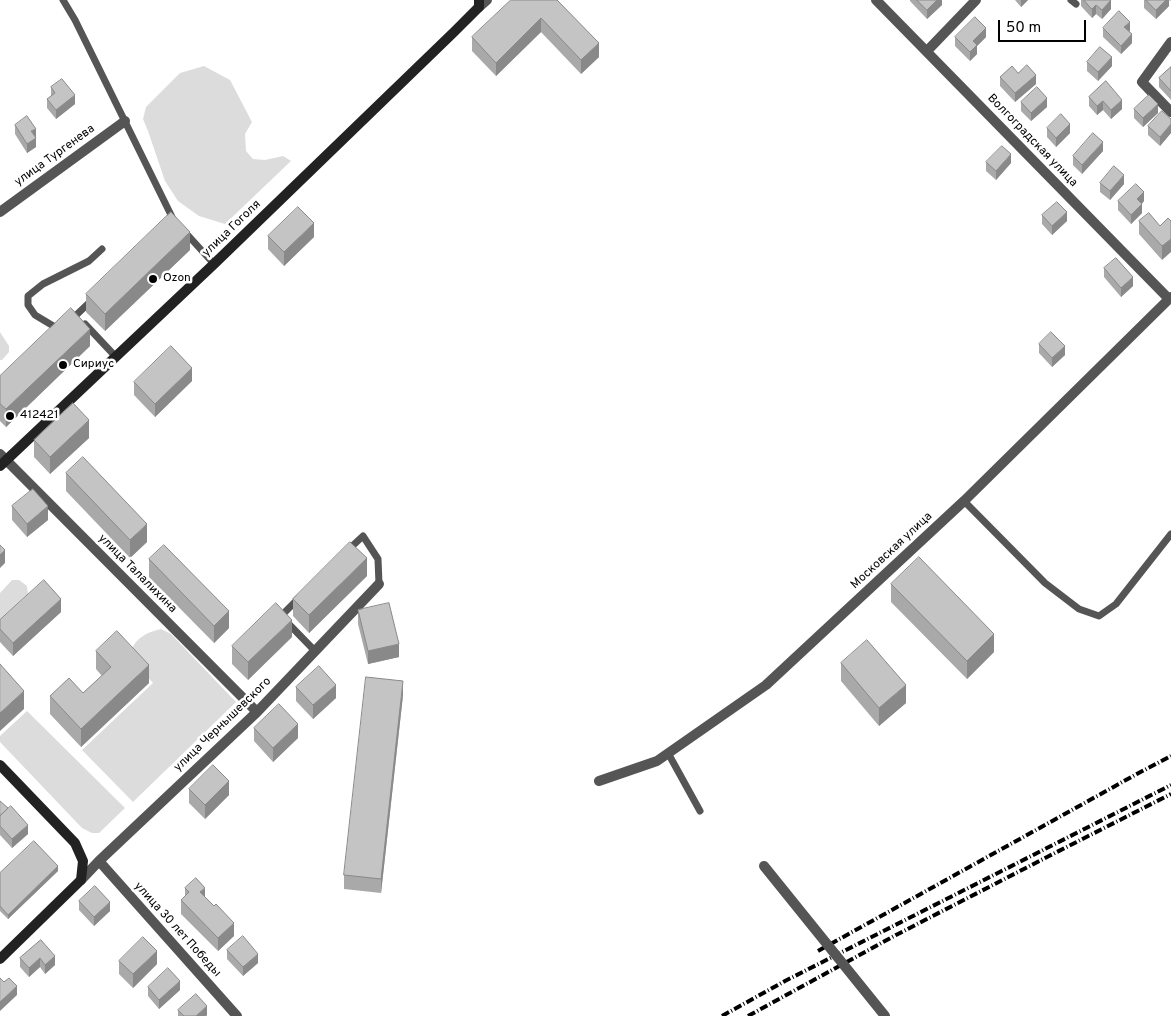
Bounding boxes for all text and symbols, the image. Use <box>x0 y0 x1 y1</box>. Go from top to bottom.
scale bar <box>1001 10 1088 42</box>
text: 50 m <box>1006 19 1041 38</box>
street label: Волгоградская улица <box>984 92 1080 190</box>
street label: улица Тургенева <box>12 122 98 190</box>
street label: улица Гоголя <box>200 198 264 260</box>
place label: Ozon <box>163 272 191 286</box>
marker: Ozon <box>147 273 159 285</box>
place label: Сириус <box>73 358 114 372</box>
marker: Сириус <box>57 359 69 371</box>
place label: 412421 <box>20 409 58 423</box>
marker: 412421 <box>4 410 16 422</box>
street label: Московская улица <box>848 510 936 592</box>
street label: улица Талалихина <box>95 532 179 616</box>
street label: улица Чернышевского <box>171 675 275 775</box>
street label: улица 30 лет Победы <box>131 880 223 980</box>

